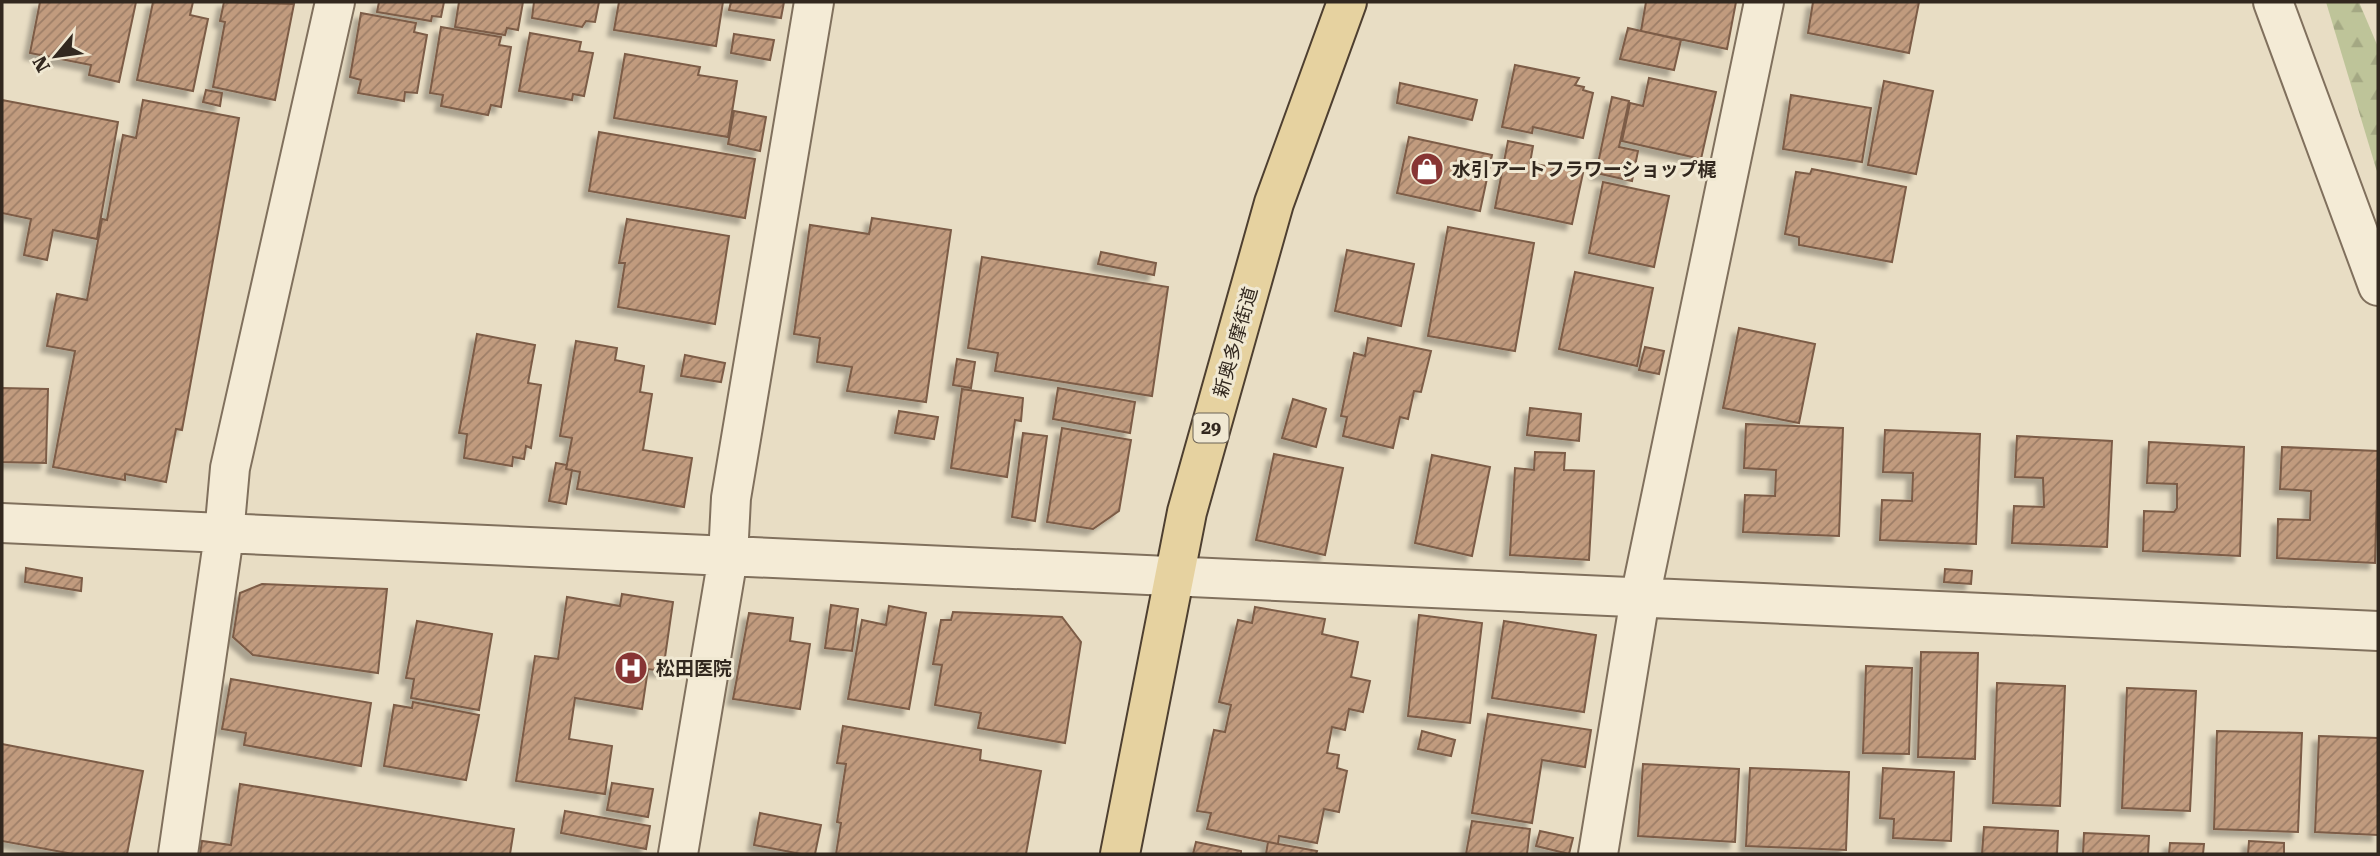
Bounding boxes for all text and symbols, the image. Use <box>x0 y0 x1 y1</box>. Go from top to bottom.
north arrow <box>21 21 91 91</box>
text: N <box>28 52 55 76</box>
shop icon: 水引アートフラワーショップ梶 <box>1408 150 1446 188</box>
place label: 水引アートフラワーショップ梶 <box>1452 158 1716 181</box>
street label: 新奥多摩街道 <box>1209 284 1262 400</box>
road number: 29 <box>1194 414 1228 442</box>
hospital icon: 松田医院 <box>612 649 650 687</box>
place label: 松田医院 <box>656 657 732 680</box>

